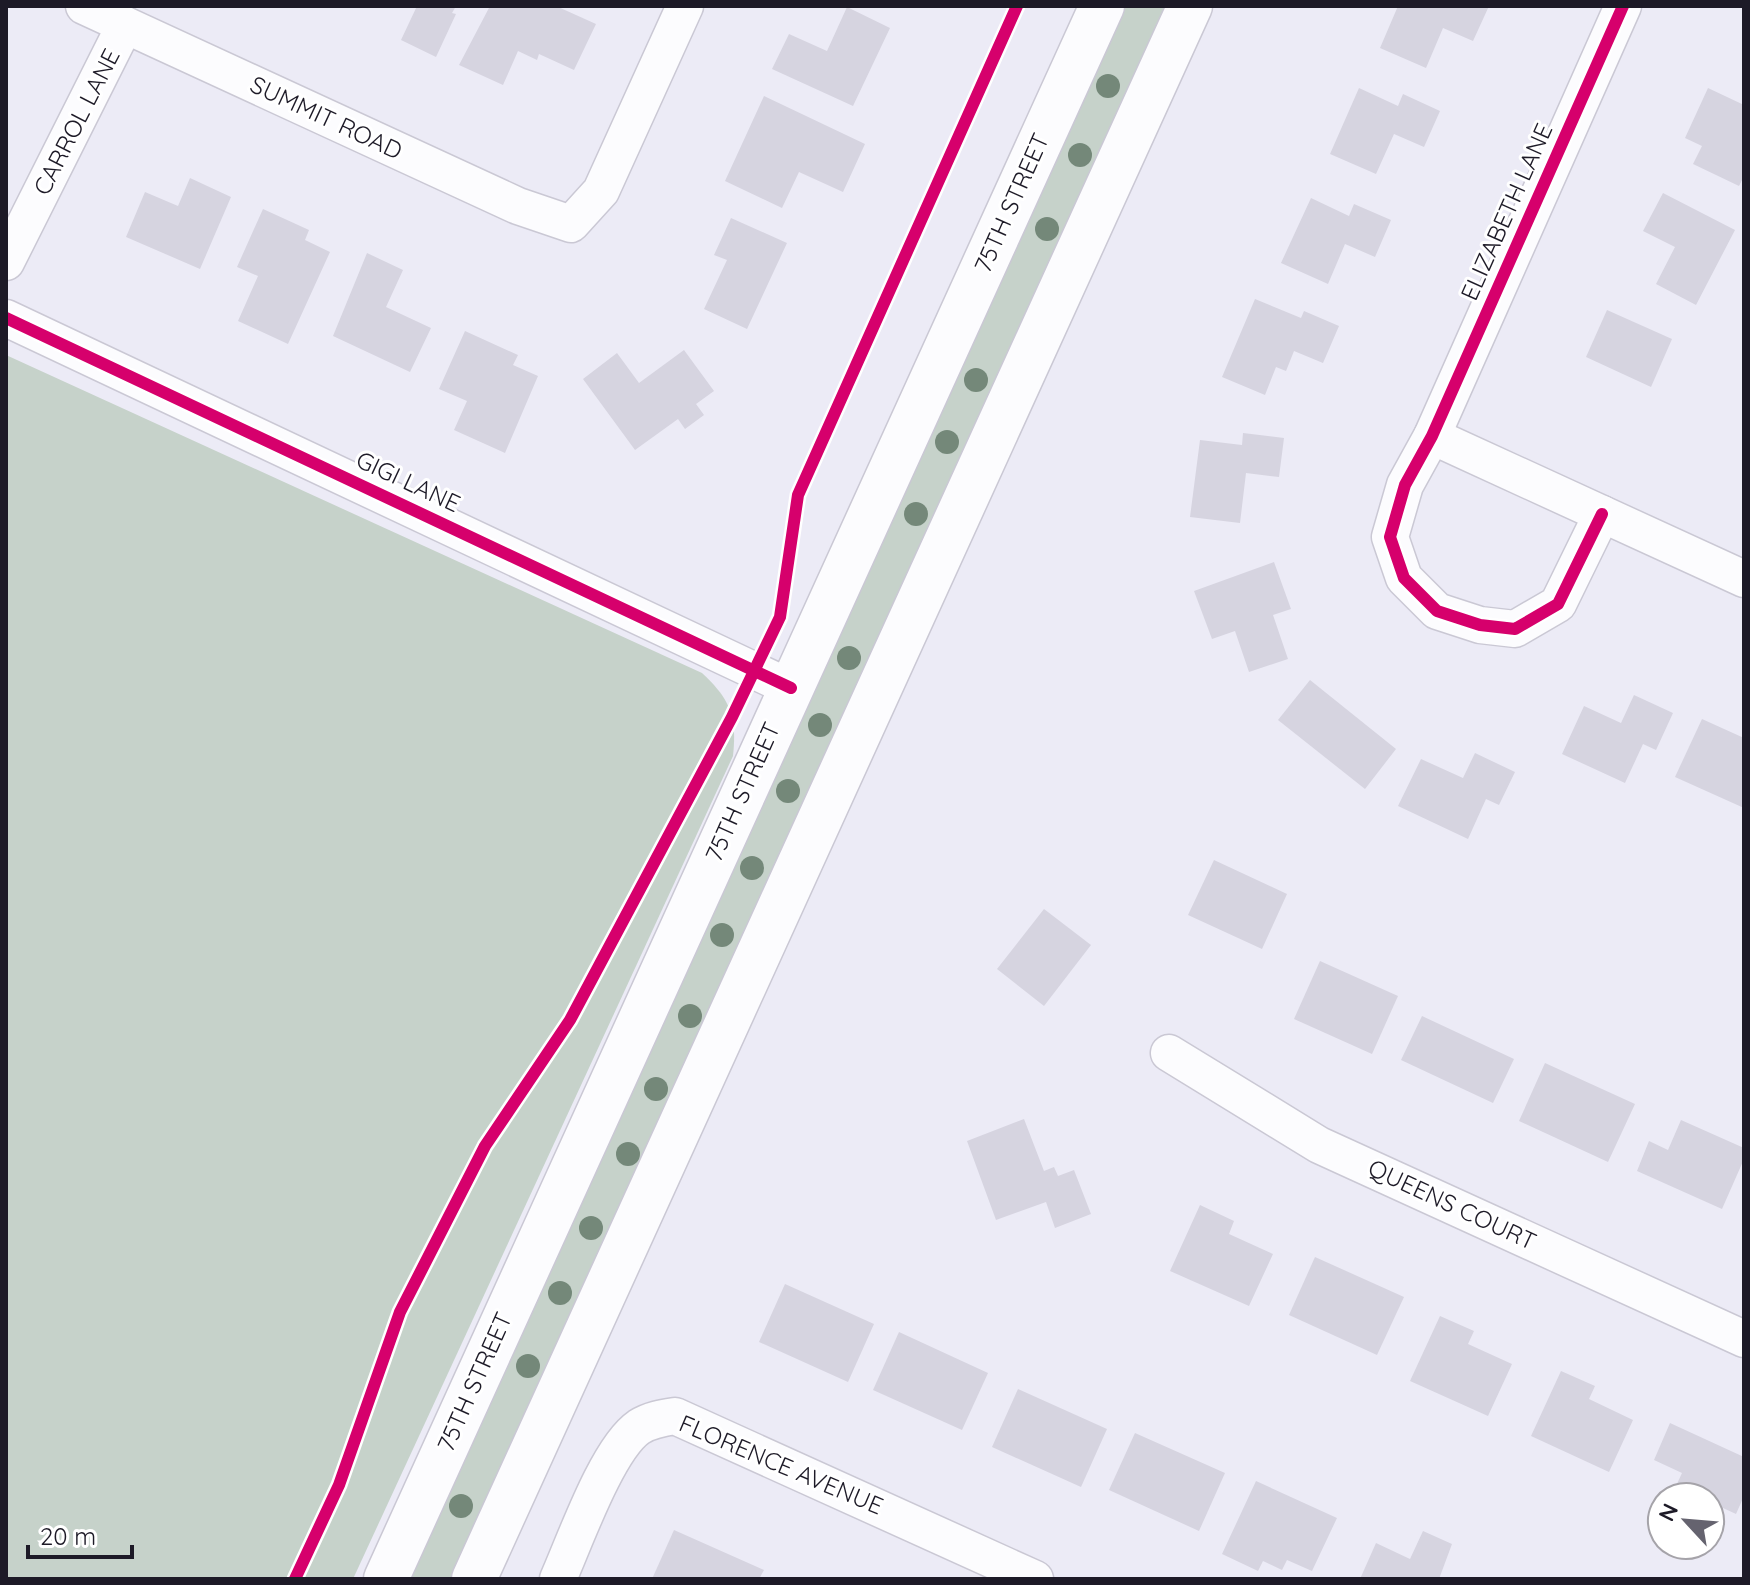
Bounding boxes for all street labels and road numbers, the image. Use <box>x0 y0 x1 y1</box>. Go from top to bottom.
street label: CARROL LANE <box>26 43 126 200</box>
street label: SUMMIT ROAD <box>246 69 407 165</box>
street label: ELIZABETH LANE <box>1454 119 1559 305</box>
street label: 75TH STREET <box>967 128 1055 277</box>
street label: GIGI LANE <box>352 444 465 518</box>
street label: 75TH STREET <box>698 717 786 866</box>
street label: QUEENS COURT <box>1364 1152 1541 1256</box>
street label: 75TH STREET <box>430 1307 518 1456</box>
street label: FLORENCE AVENUE <box>675 1408 888 1521</box>

